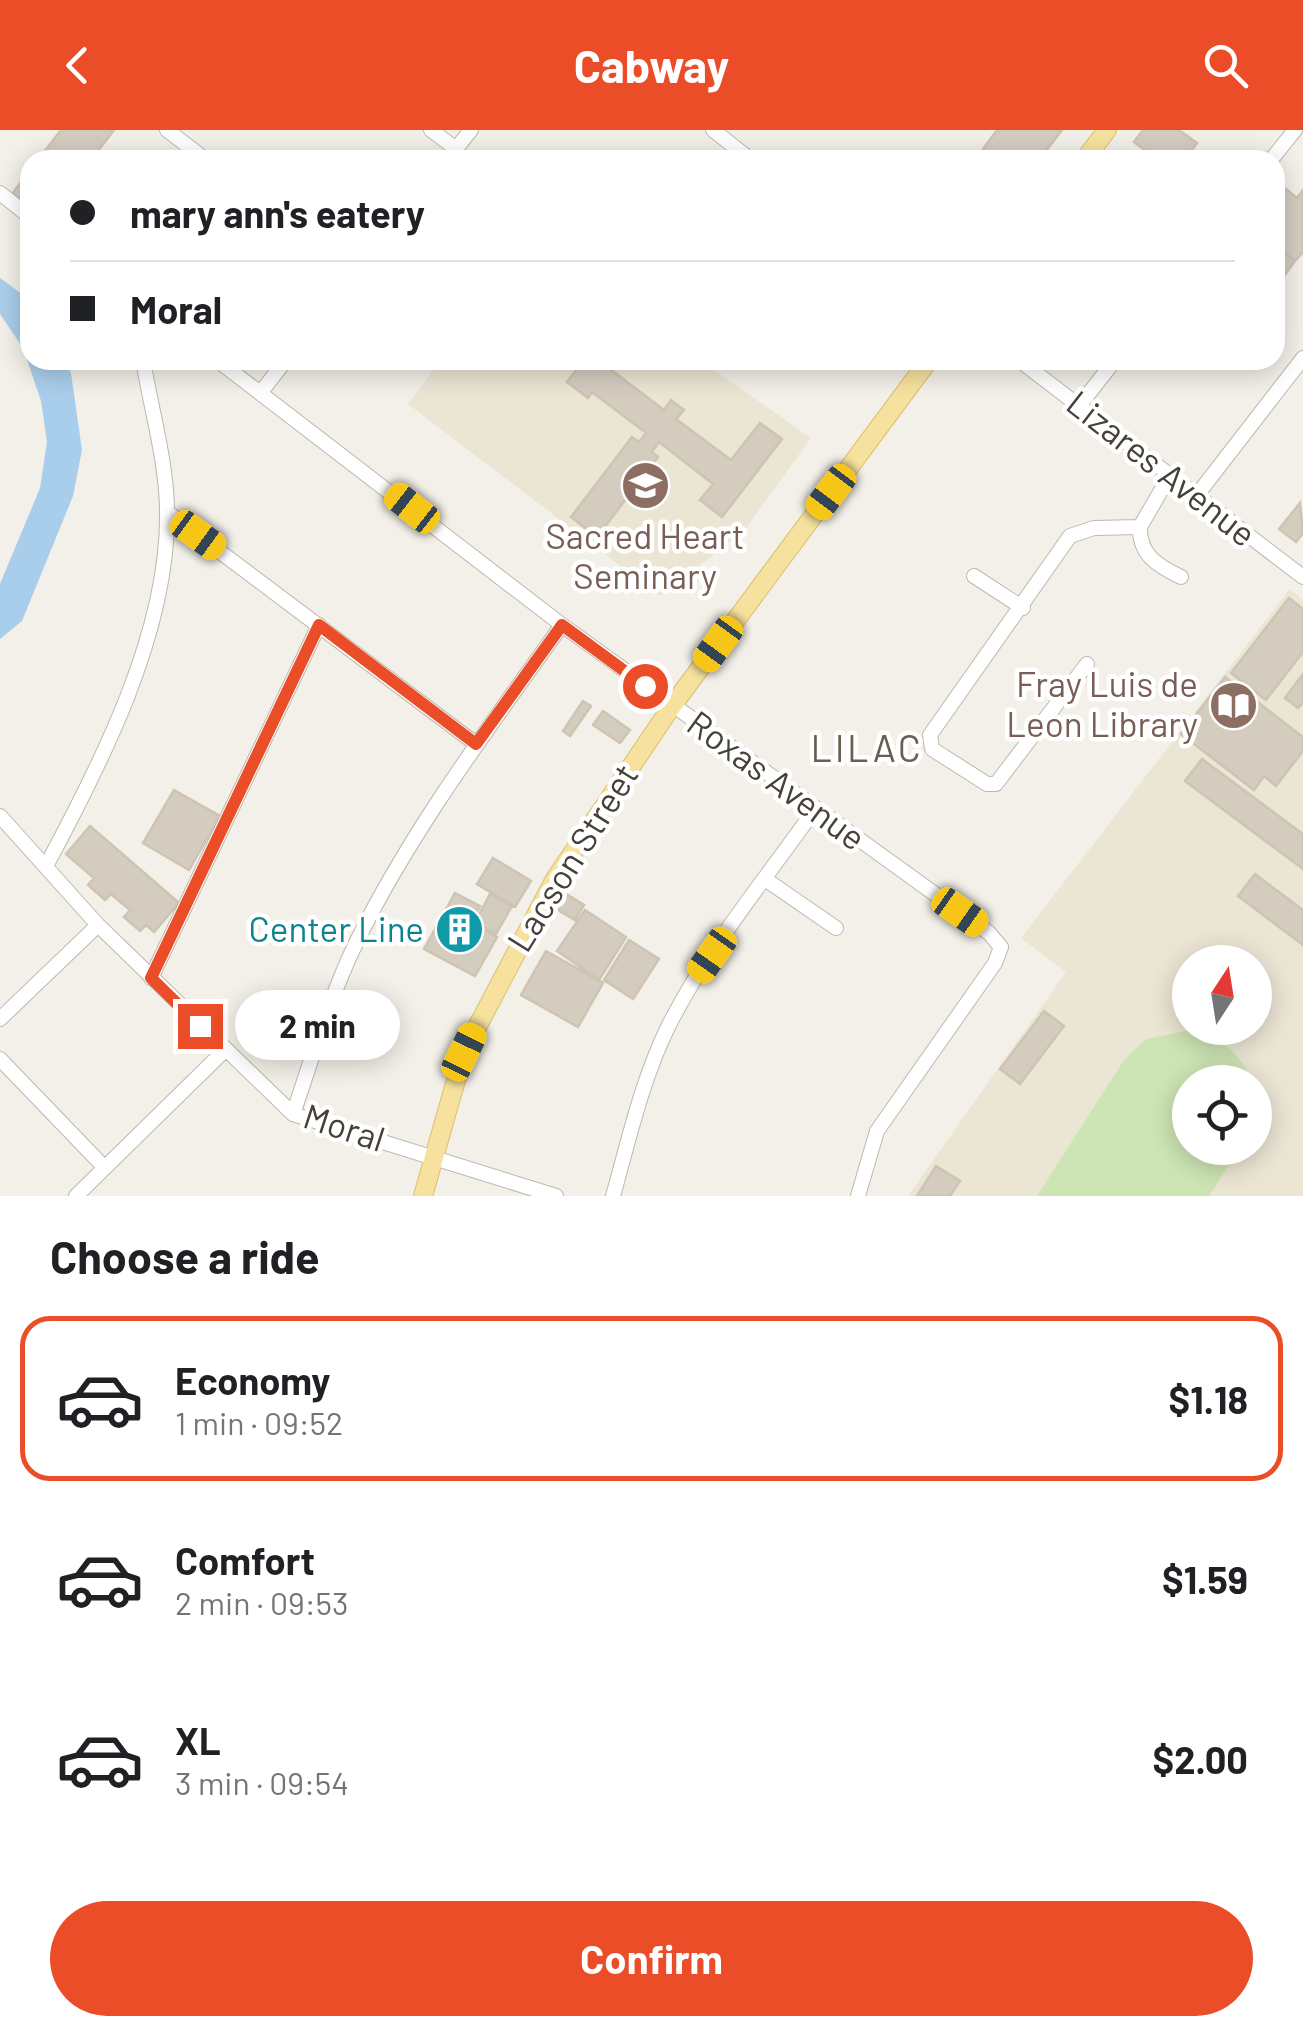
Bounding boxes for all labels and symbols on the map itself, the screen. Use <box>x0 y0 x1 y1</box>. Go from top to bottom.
street label: Lizares Avenue <box>1059 381 1265 554</box>
school or university icon: Sacred Heart Seminary <box>619 459 671 511</box>
car <box>801 459 861 525</box>
car <box>379 478 445 538</box>
car <box>165 505 231 565</box>
place label: Sacred Heart Seminary <box>545 514 745 596</box>
car <box>688 611 748 677</box>
place label: Fray Luis de Leon Library <box>1006 662 1198 744</box>
route start <box>623 664 668 709</box>
library icon: Fray Luis de Leon Library <box>1207 679 1259 731</box>
street label: Roxas Avenue <box>680 701 874 858</box>
district label: LILAC <box>811 724 923 770</box>
street label: Lacson Street <box>497 755 646 959</box>
car <box>927 883 993 941</box>
building icon: Center Line <box>433 904 485 956</box>
place label: Center Line <box>249 907 424 949</box>
car <box>683 922 741 988</box>
north arrow <box>1172 945 1272 1045</box>
callout: 2 min <box>235 991 400 1061</box>
route end <box>178 1004 223 1049</box>
car <box>437 1018 491 1086</box>
street label: Moral <box>299 1093 390 1159</box>

